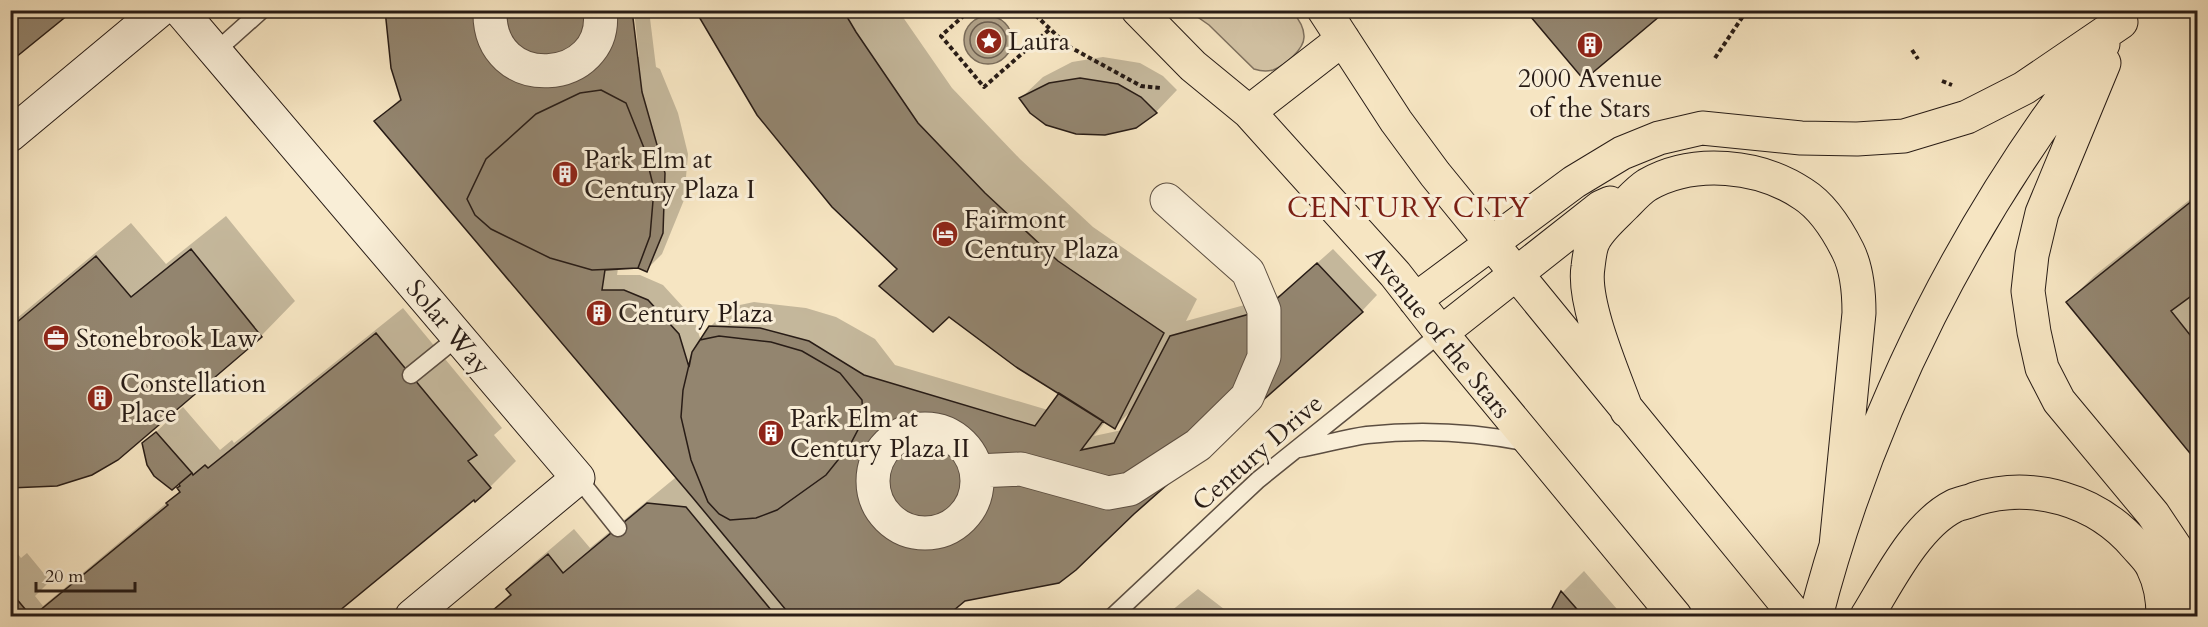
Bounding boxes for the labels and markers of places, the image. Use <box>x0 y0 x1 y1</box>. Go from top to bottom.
place label: Laura <box>1008 24 1070 59</box>
place icon: Laura <box>974 26 1004 56</box>
building icon: 2000 Avenue of the Stars <box>1575 30 1605 60</box>
place label: 2000 Avenue of the Stars <box>1518 61 1662 126</box>
place label: Park Elm at Century Plaza I <box>584 142 755 207</box>
building icon: Park Elm at Century Plaza I <box>550 159 580 189</box>
place label: Fairmont Century Plaza <box>964 202 1119 267</box>
hotel icon: Fairmont Century Plaza <box>930 219 960 249</box>
place label: Century Plaza <box>618 296 773 331</box>
building icon: Century Plaza <box>584 298 614 328</box>
place label: Stonebrook Law <box>76 321 258 356</box>
office icon: Stonebrook Law <box>41 323 71 353</box>
place label: Constellation Place <box>120 366 266 431</box>
building icon: Constellation Place <box>85 383 115 413</box>
place label: Park Elm at Century Plaza II <box>790 401 970 466</box>
building icon: Park Elm at Century Plaza II <box>756 418 786 448</box>

